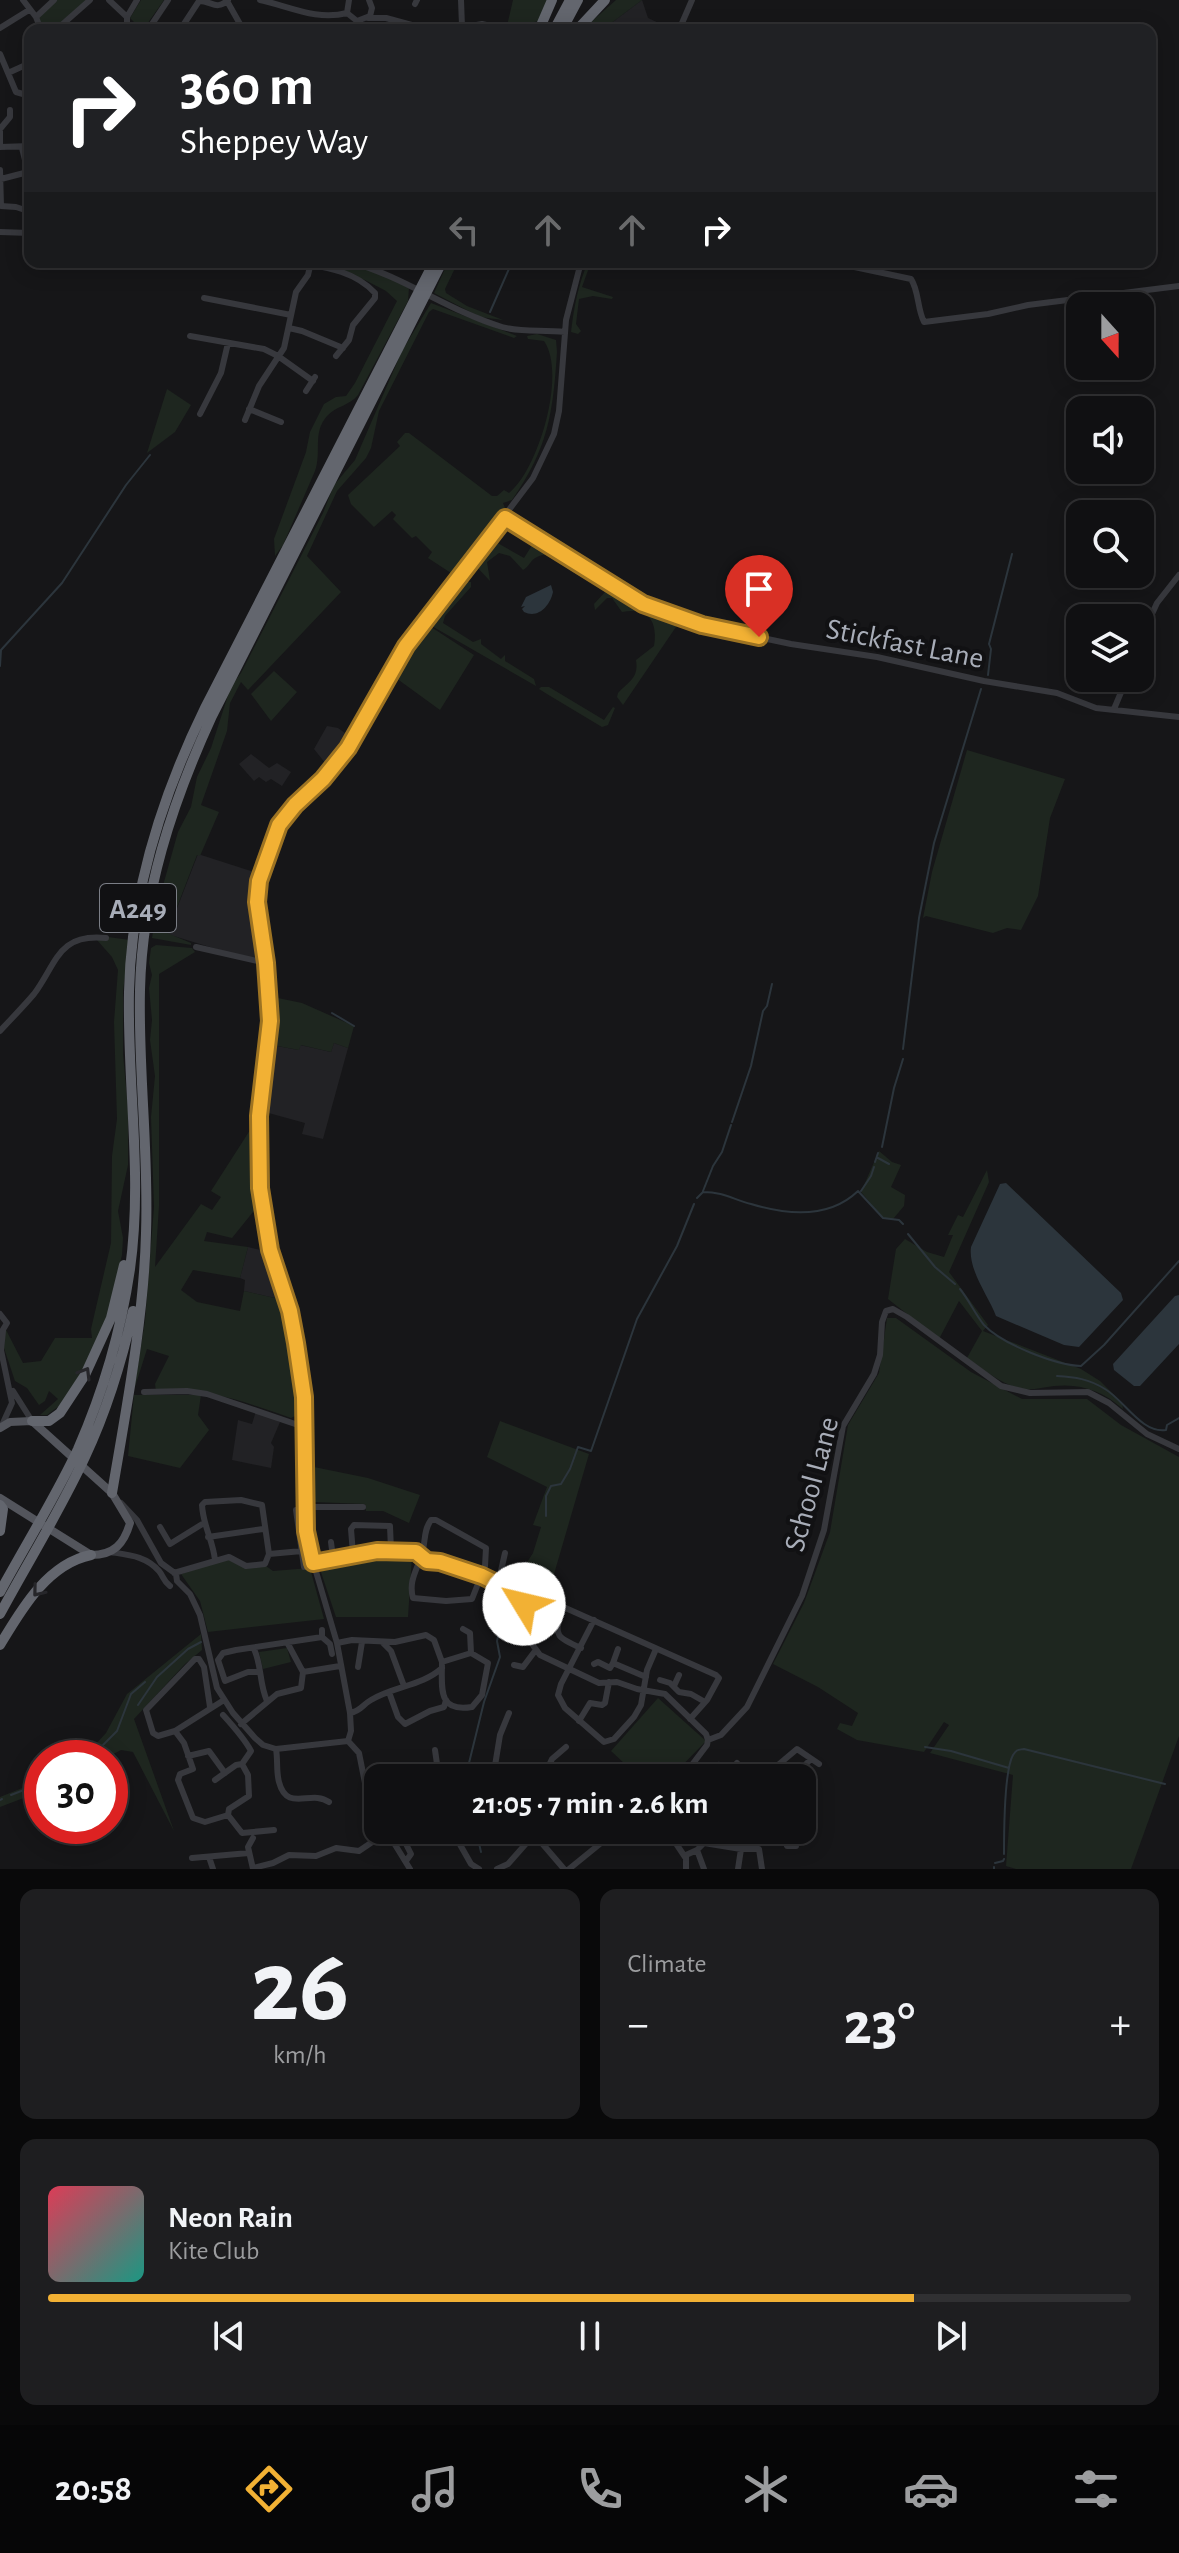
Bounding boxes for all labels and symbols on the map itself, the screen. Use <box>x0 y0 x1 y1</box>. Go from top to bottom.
north arrow <box>1066 292 1154 380</box>
pin <box>725 555 793 637</box>
street label: Stickfast Lane <box>823 614 986 674</box>
road number: A249 <box>100 884 176 932</box>
one-way arrow <box>76 1367 91 1382</box>
street label: School Lane <box>780 1414 844 1555</box>
position arrow <box>482 1562 566 1646</box>
one-way arrow <box>33 1582 48 1596</box>
speed limit sign: 30 <box>24 1740 128 1844</box>

